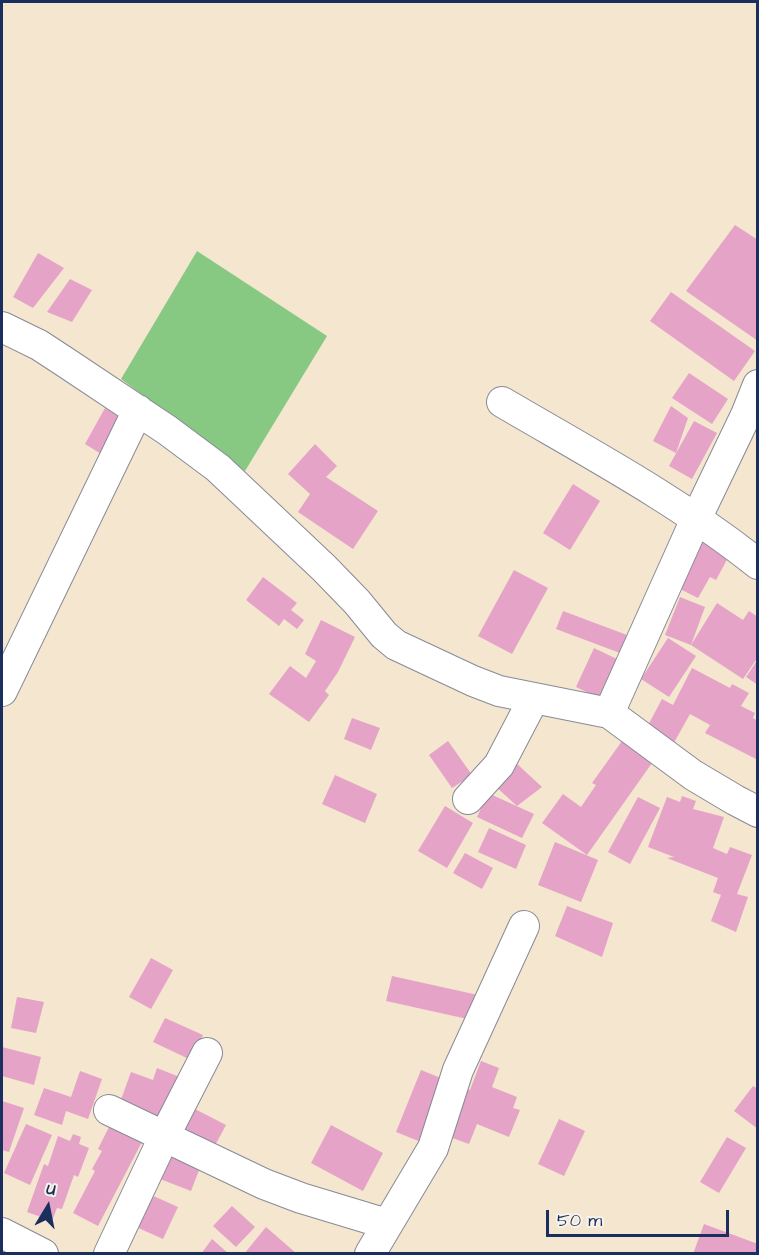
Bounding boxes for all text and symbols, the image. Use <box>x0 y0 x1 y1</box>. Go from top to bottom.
north arrow <box>18 1177 78 1237</box>
text: U <box>45 1178 57 1201</box>
scale bar <box>549 1198 732 1236</box>
text: 50 m <box>557 1208 602 1233</box>

